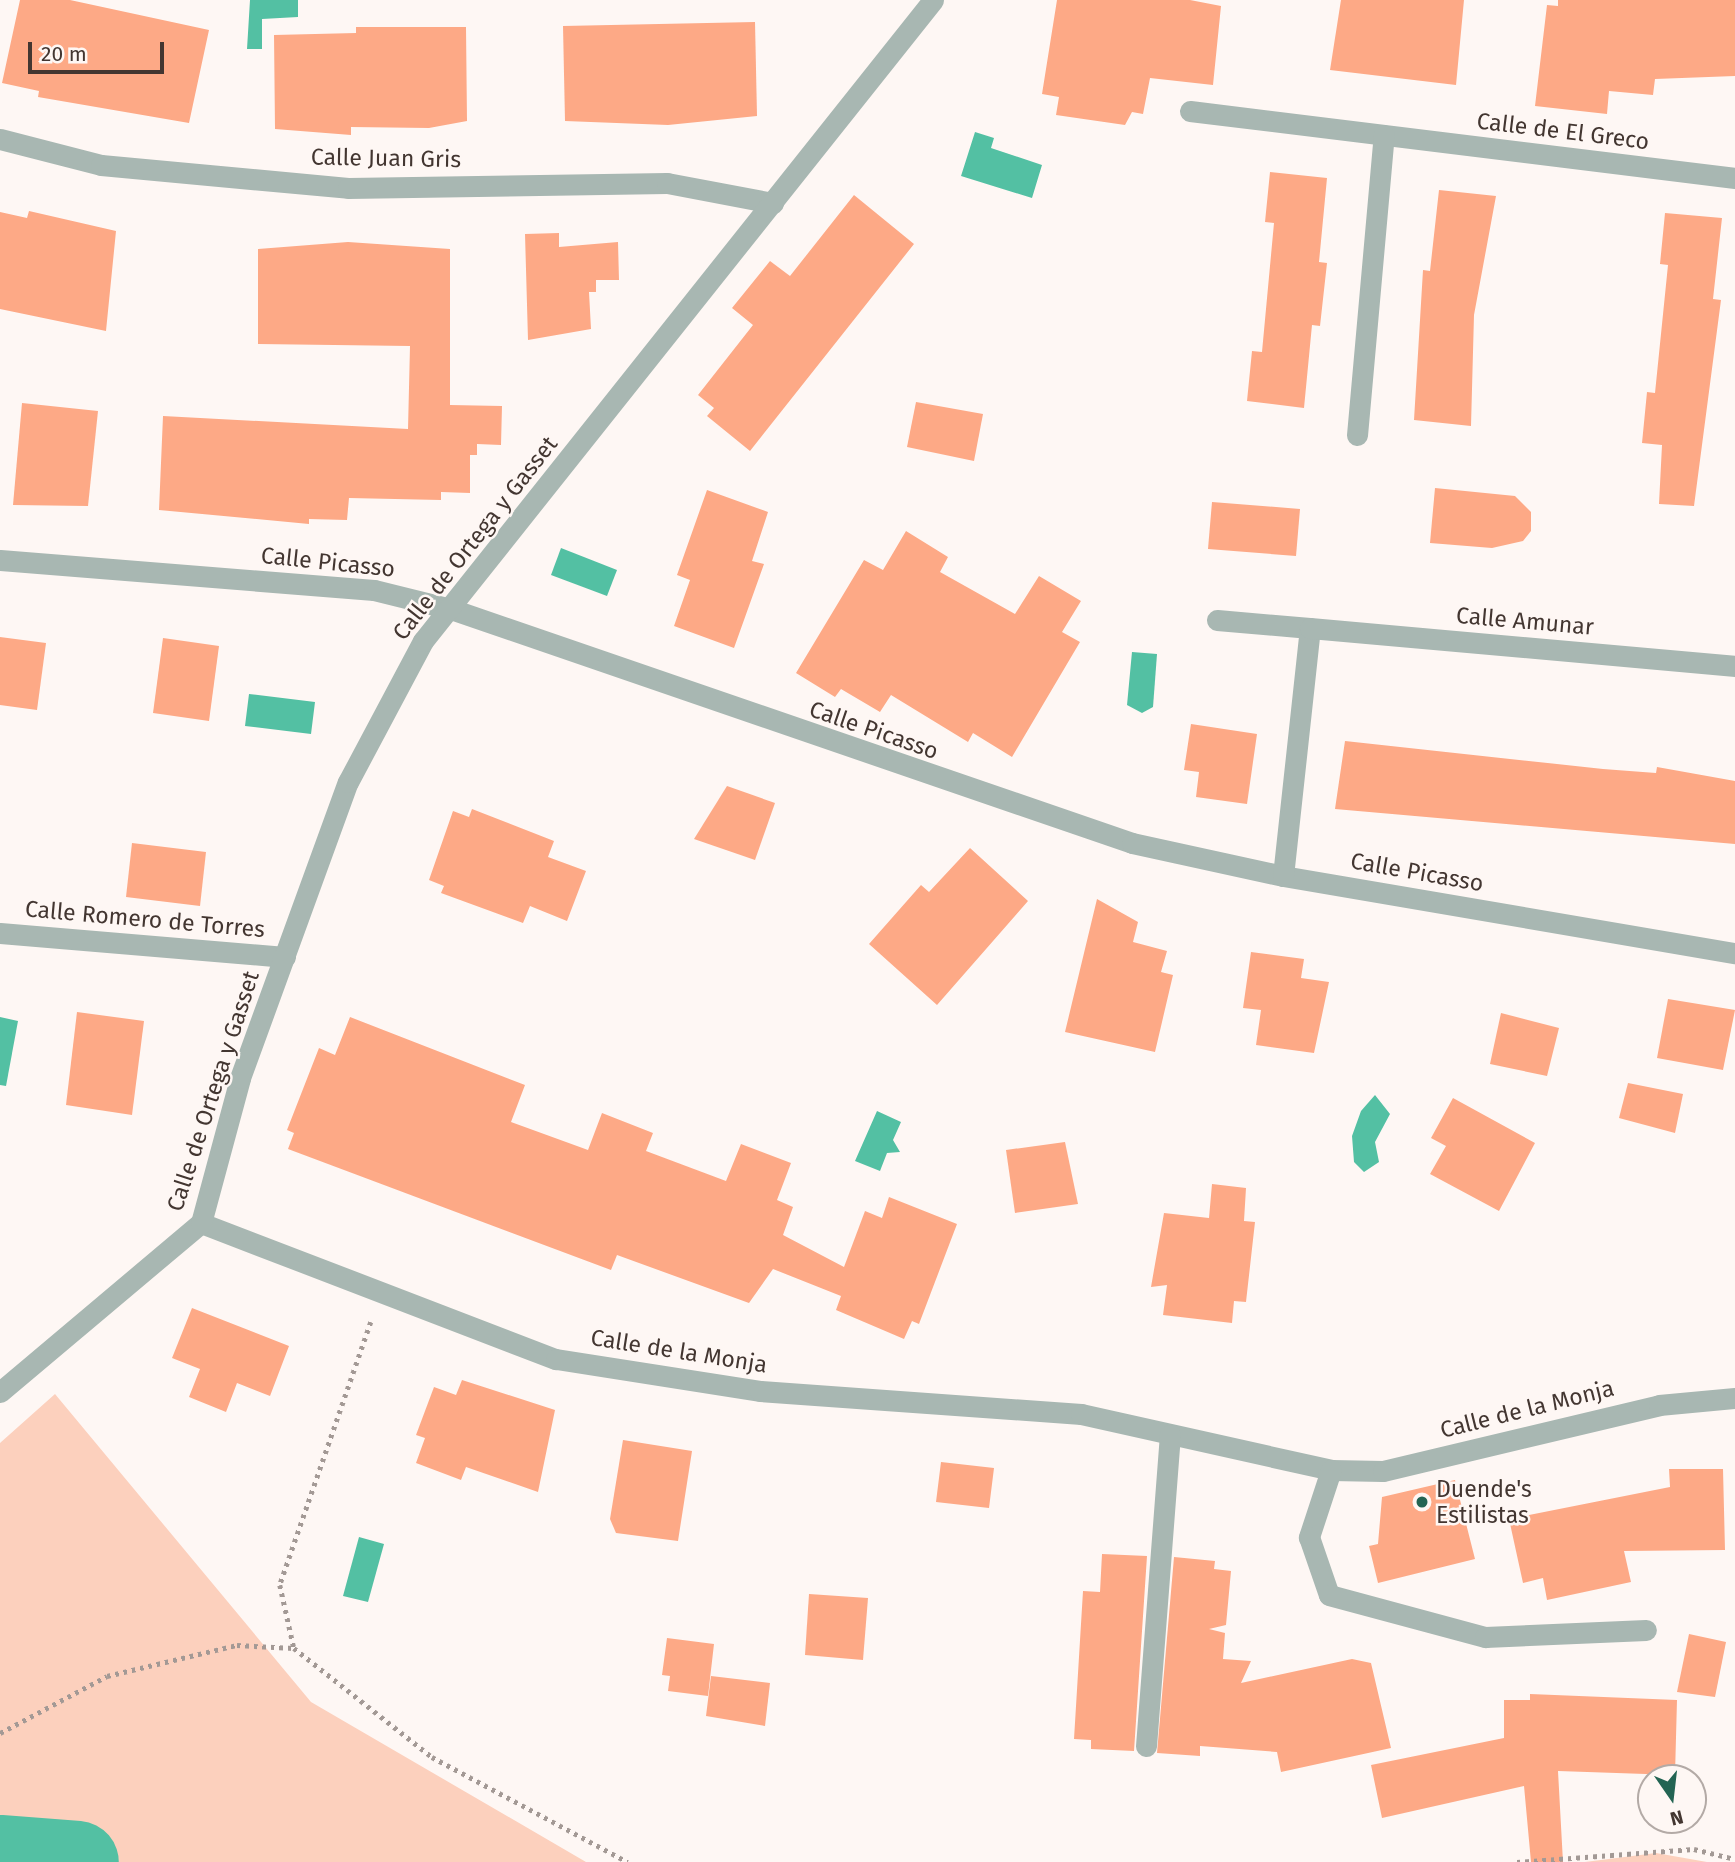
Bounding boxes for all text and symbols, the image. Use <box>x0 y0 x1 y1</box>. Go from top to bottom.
scale bar <box>32 28 168 72</box>
text: 20 m <box>41 41 87 67</box>
street label: Calle de El Greco <box>1475 107 1651 155</box>
street label: Calle Juan Gris <box>311 143 461 173</box>
street label: Calle de Ortega y Gasset <box>387 431 563 645</box>
street label: Calle Picasso <box>260 541 396 583</box>
street label: Calle Amunar <box>1455 601 1595 641</box>
street label: Calle Picasso <box>806 695 942 765</box>
street label: Calle Picasso <box>1348 847 1486 897</box>
street label: Calle Romero de Torres <box>24 895 266 943</box>
street label: Calle de Ortega y Gasset <box>161 967 265 1215</box>
street label: Calle de la Monja <box>589 1323 769 1379</box>
street label: Calle de la Monja <box>1437 1374 1617 1444</box>
place label: Duende's Estilistas <box>1436 1475 1532 1529</box>
marker: Duende's Estilistas <box>1414 1494 1430 1510</box>
north arrow <box>1637 1764 1707 1834</box>
text: N <box>1668 1805 1686 1831</box>

